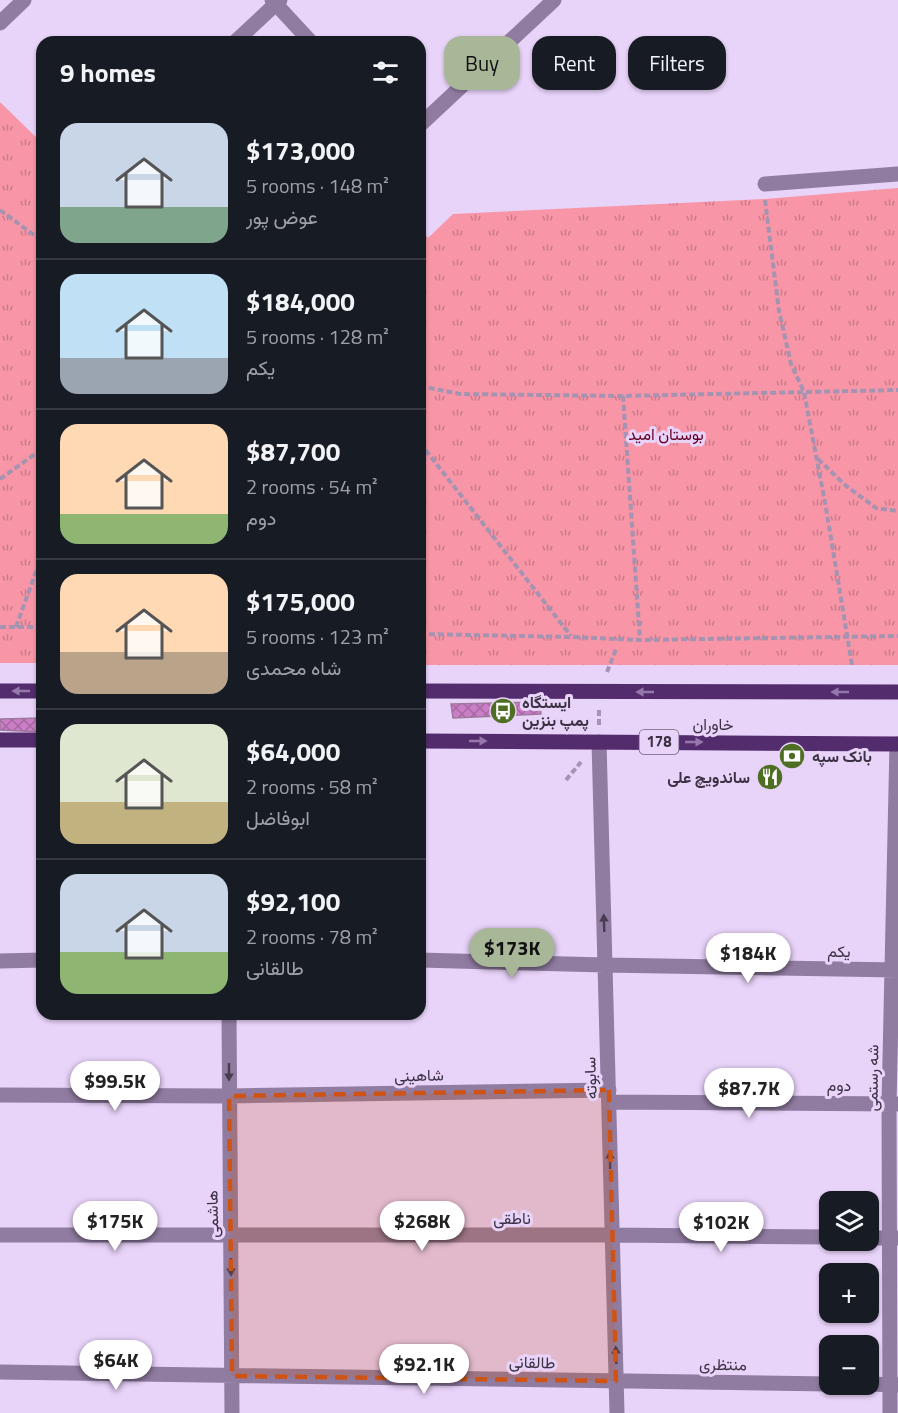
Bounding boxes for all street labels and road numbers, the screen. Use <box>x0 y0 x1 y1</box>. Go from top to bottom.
street label: خاوران <box>693 712 734 736</box>
road number: 178 <box>640 730 678 754</box>
street label: یکم <box>827 939 851 963</box>
street label: شه رستمی <box>859 1044 885 1112</box>
street label: سابوته <box>577 1056 603 1100</box>
street label: شاهینی <box>394 1063 444 1087</box>
street label: دوم <box>827 1073 851 1097</box>
street label: هاشمی <box>200 1190 224 1238</box>
street label: ناطقی <box>493 1206 531 1230</box>
street label: طالقانی <box>509 1350 555 1374</box>
street label: منتظری <box>699 1352 747 1376</box>

